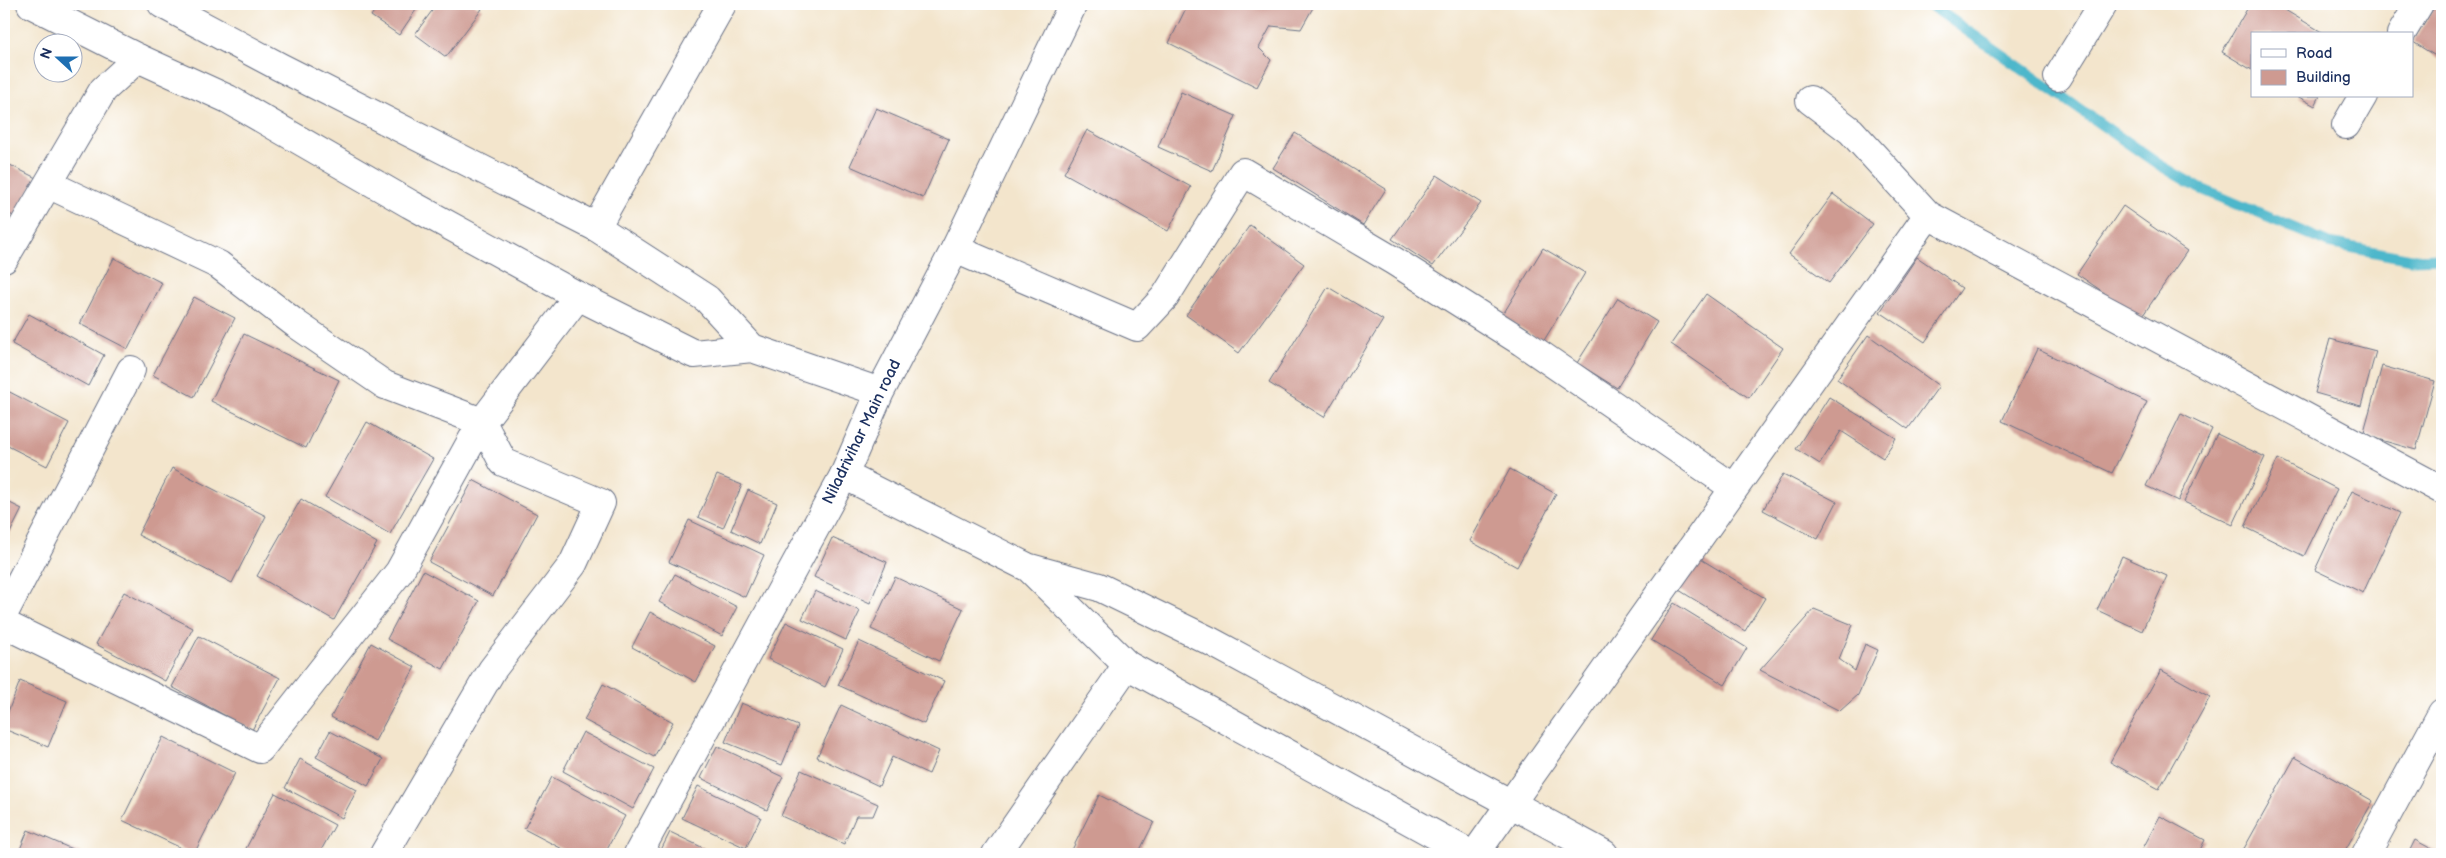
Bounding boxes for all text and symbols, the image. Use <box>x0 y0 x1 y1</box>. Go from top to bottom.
north arrow <box>32 32 82 82</box>
legend <box>2251 32 2414 98</box>
text: Road <box>2296 44 2332 63</box>
text: N <box>37 46 56 61</box>
text: Building <box>2296 68 2351 87</box>
street label: Niladrivihar Main road <box>819 357 905 507</box>

